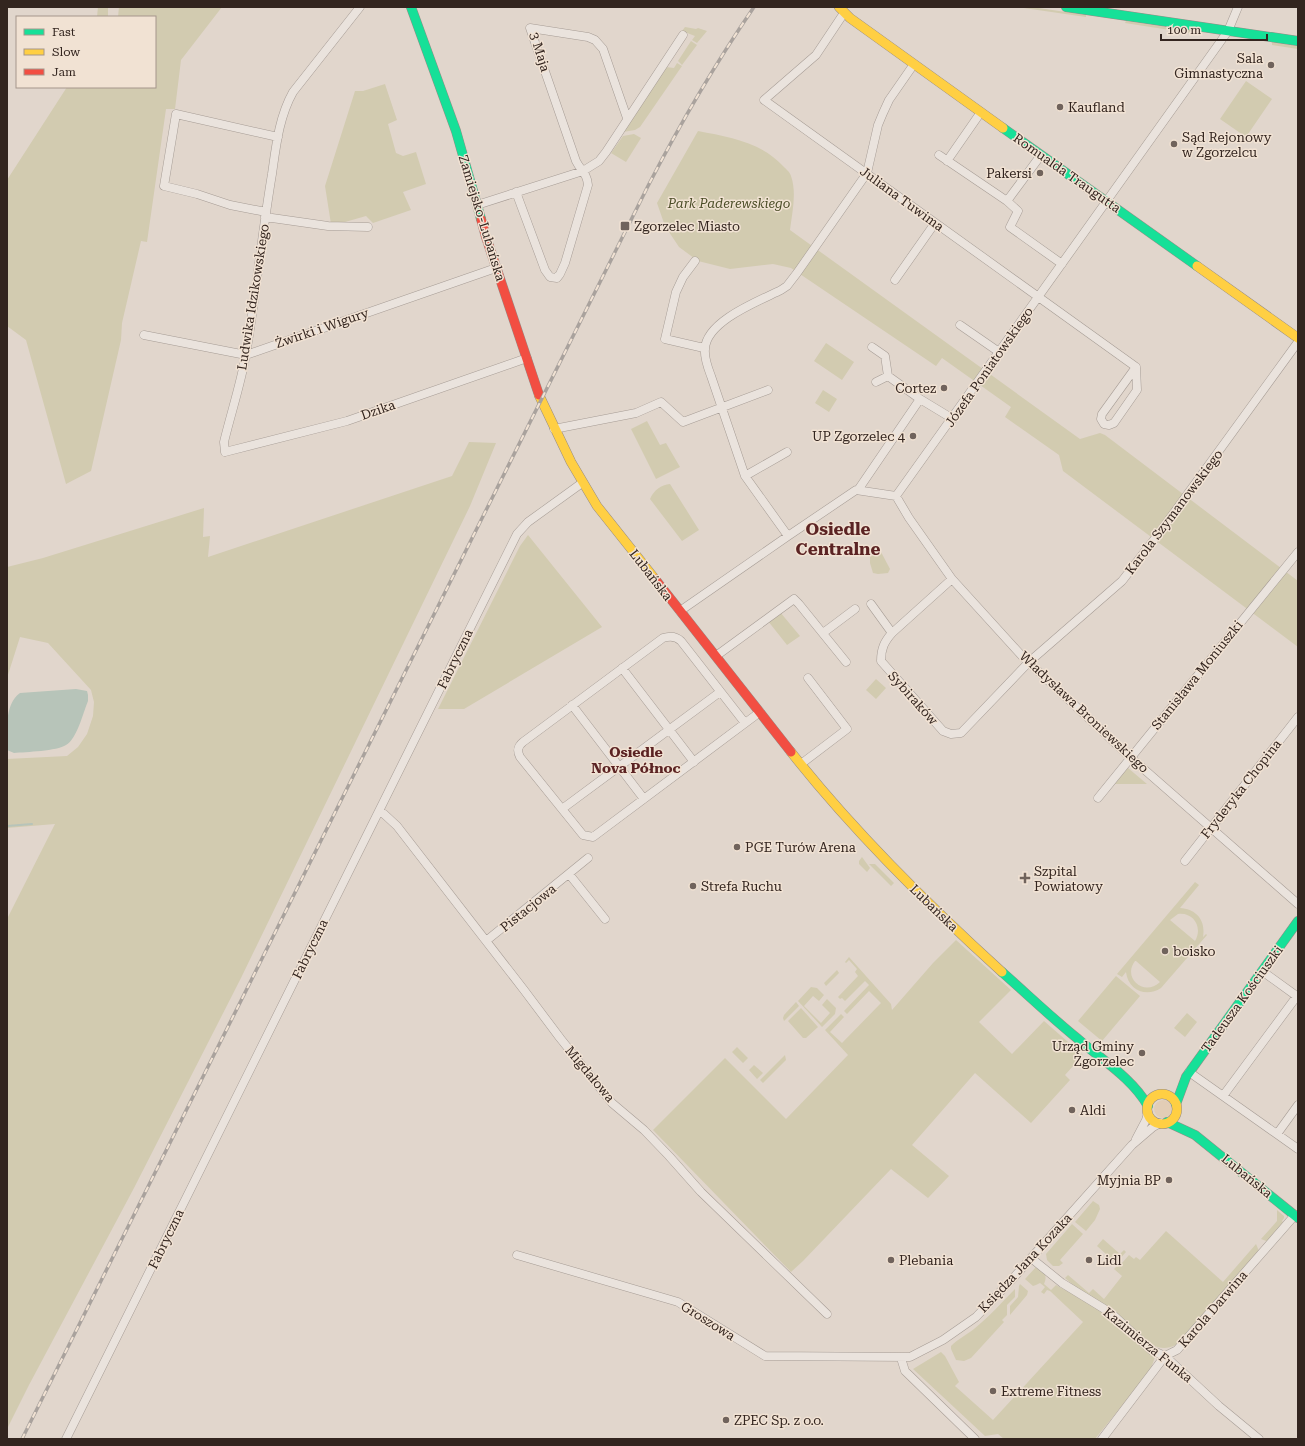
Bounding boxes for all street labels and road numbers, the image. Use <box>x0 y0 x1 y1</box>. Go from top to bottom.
street label: 3 Maja <box>527 30 553 74</box>
street label: Romualda Traugutta <box>1010 130 1124 216</box>
street label: Zamiejsko-Lubańska <box>456 153 508 283</box>
street label: Juliana Tuwima <box>857 164 947 234</box>
street label: Ludwika Idzikowskiego <box>234 223 272 371</box>
street label: Józefa Poniatowskiego <box>942 304 1036 430</box>
street label: Żwirki i Wigury <box>273 305 371 351</box>
street label: Dzika <box>359 397 397 423</box>
street label: Karola Szymanowskiego <box>1122 447 1226 577</box>
street label: Lubańska <box>626 546 676 604</box>
street label: Stanisława Moniuszki <box>1148 617 1246 733</box>
street label: Fabryczna <box>434 627 476 691</box>
street label: Władysława Broniewskiego <box>1016 648 1152 776</box>
street label: Sybiraków <box>885 668 941 728</box>
street label: Fryderyka Chopina <box>1198 737 1284 841</box>
street label: Pistacjowa <box>497 881 559 935</box>
street label: Lubańska <box>907 881 961 935</box>
street label: Fabryczna <box>289 917 331 981</box>
street label: Tadeusza Kościuszki <box>1198 943 1286 1055</box>
street label: Migdałowa <box>562 1043 618 1105</box>
street label: Lubańska <box>1219 1151 1275 1201</box>
street label: Fabryczna <box>145 1207 187 1271</box>
street label: Księdza Jana Kozaka <box>975 1210 1075 1316</box>
street label: Karola Darwina <box>1176 1268 1250 1350</box>
street label: Groszowa <box>678 1299 738 1343</box>
street label: Kazimierza Funka <box>1100 1304 1196 1386</box>

